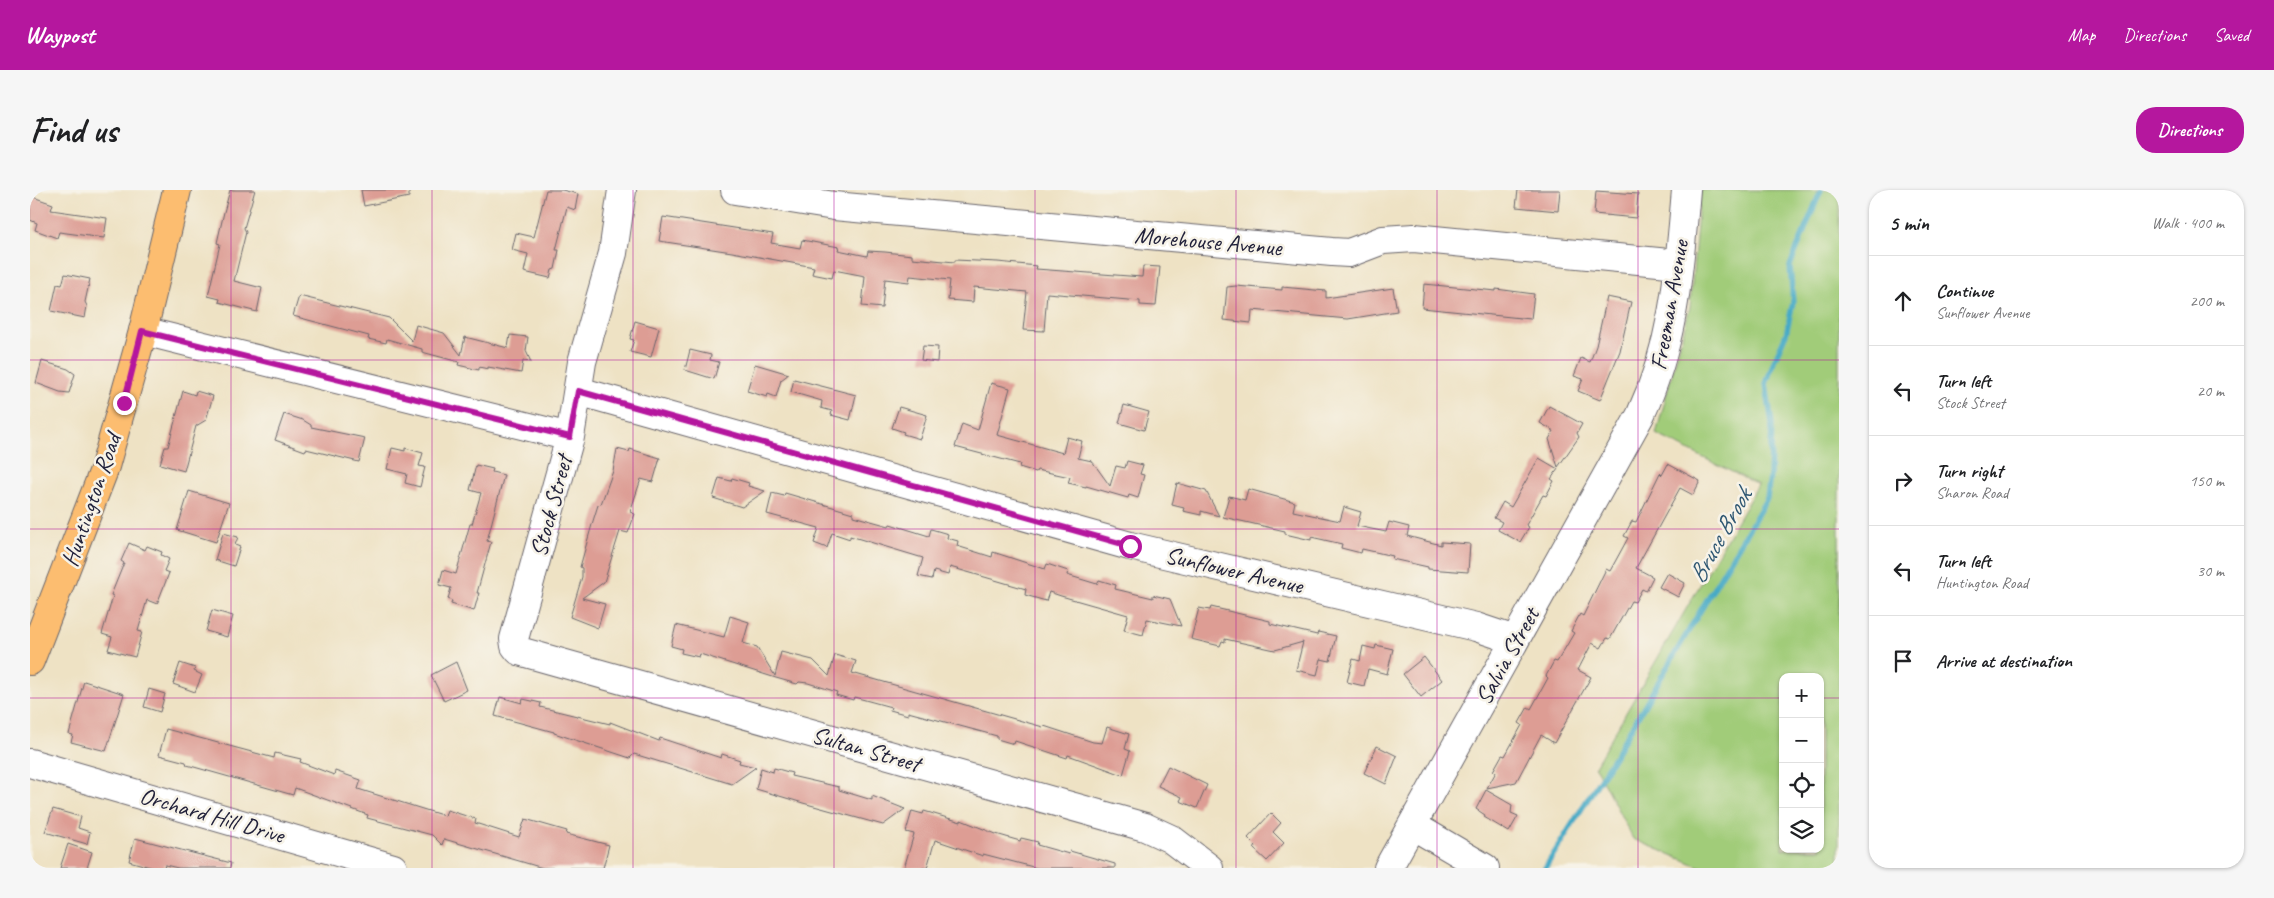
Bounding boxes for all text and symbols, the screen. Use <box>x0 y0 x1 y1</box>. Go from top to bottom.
text: Waypost <box>25 20 95 50</box>
text: Map <box>2068 24 2095 46</box>
text: Directions <box>2123 24 2186 46</box>
text: Saved <box>2214 24 2249 46</box>
button: Directions <box>2136 107 2244 153</box>
text: Find us <box>30 108 117 153</box>
text: 5 min <box>1889 210 1929 236</box>
text: Walk · 400 m <box>2152 213 2224 233</box>
street label: Morehouse Avenue <box>1133 220 1285 263</box>
street label: Freeman Avenue <box>1643 236 1696 372</box>
text: Continue <box>1936 279 1993 303</box>
icon: ahead <box>1889 287 1917 315</box>
text: 200 m <box>2190 291 2224 311</box>
text: Sunflower Avenue <box>1936 303 2029 323</box>
text: Turn left <box>1936 369 1991 393</box>
icon: left <box>1889 377 1917 405</box>
text: 20 m <box>2197 381 2224 401</box>
route end <box>113 392 136 415</box>
text: Stock Street <box>1936 393 2005 413</box>
street label: Huntington Road <box>54 426 129 570</box>
street label: Stock Street <box>523 449 580 560</box>
text: Turn right <box>1936 459 2003 483</box>
icon: right <box>1889 467 1917 495</box>
text: 150 m <box>2190 471 2224 491</box>
water label: Bruce Brook <box>1681 479 1761 589</box>
text: Sharon Road <box>1936 483 2008 503</box>
route start <box>1119 535 1142 558</box>
street label: Sunflower Avenue <box>1162 540 1308 601</box>
text: Turn left <box>1936 549 1991 573</box>
icon: left <box>1889 557 1917 585</box>
text: 30 m <box>2197 561 2224 581</box>
text: Huntington Road <box>1936 573 2028 593</box>
street label: Salvia Street <box>1468 601 1547 710</box>
icon: arrive <box>1889 647 1917 675</box>
text: Arrive at destination <box>1936 649 2072 673</box>
map controls <box>1779 673 1824 853</box>
button: + <box>1779 673 1824 718</box>
button: − <box>1779 718 1824 763</box>
street label: Sultan Street <box>809 719 926 780</box>
button: locate <box>1779 763 1824 808</box>
street label: Orchard Hill Drive <box>136 780 290 851</box>
button: layers <box>1779 808 1824 853</box>

